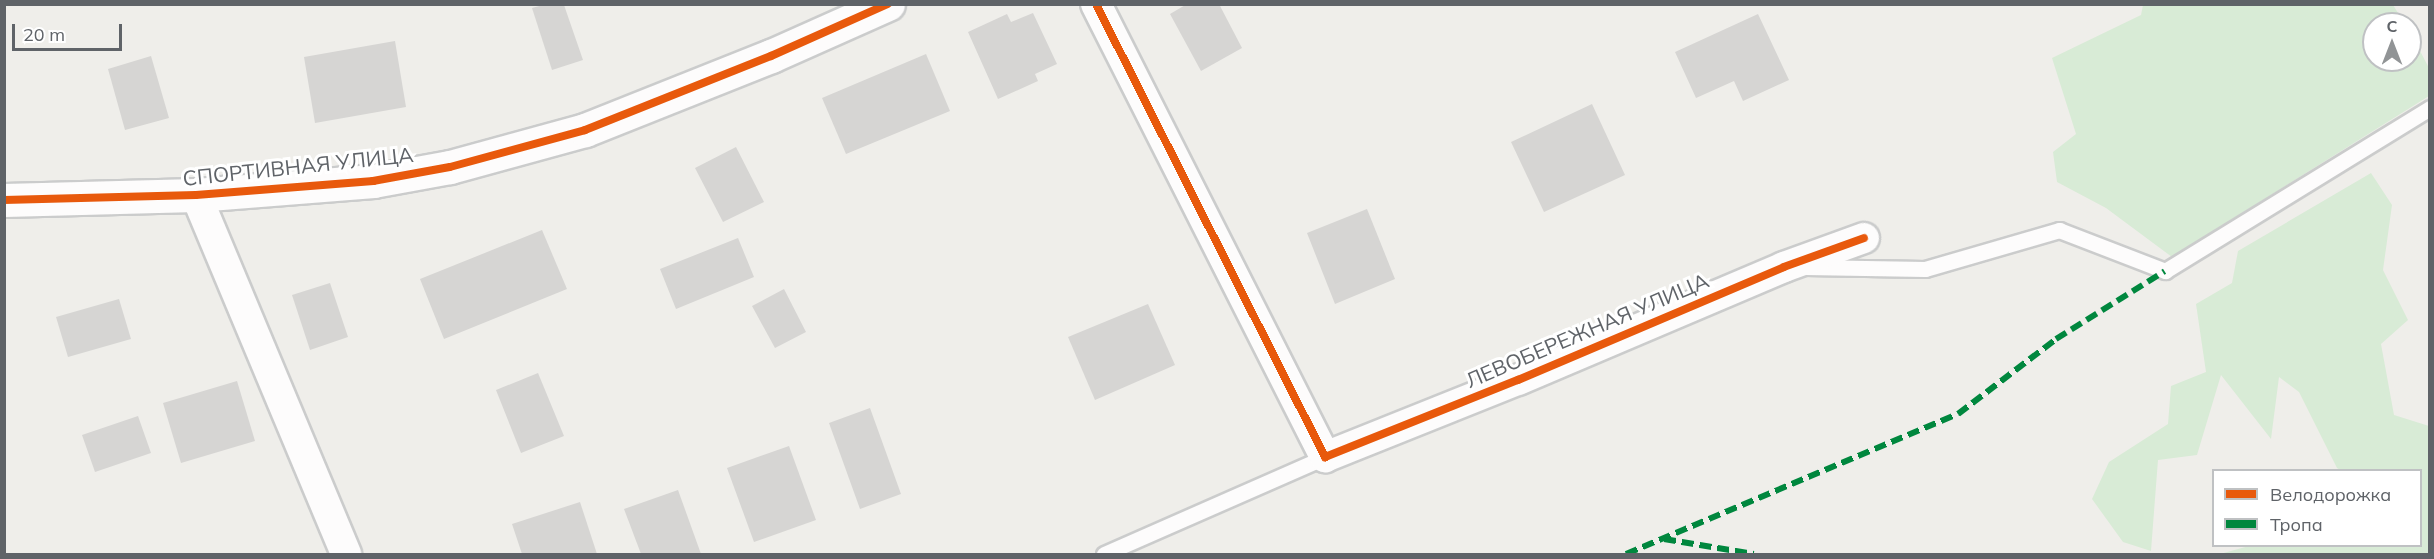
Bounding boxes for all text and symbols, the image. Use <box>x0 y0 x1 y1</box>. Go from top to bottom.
scale bar <box>15 12 124 50</box>
north arrow <box>2362 12 2422 72</box>
text: С <box>2387 16 2397 36</box>
text: 20 m <box>23 23 65 46</box>
street label: СПОРТИВНАЯ УЛИЦА <box>181 141 415 191</box>
street label: ЛЕВОБЕРЕЖНАЯ УЛИЦА <box>1462 267 1712 393</box>
legend <box>2212 469 2422 547</box>
text: Велодорожка <box>2270 483 2391 506</box>
text: Тропа <box>2270 513 2323 536</box>

